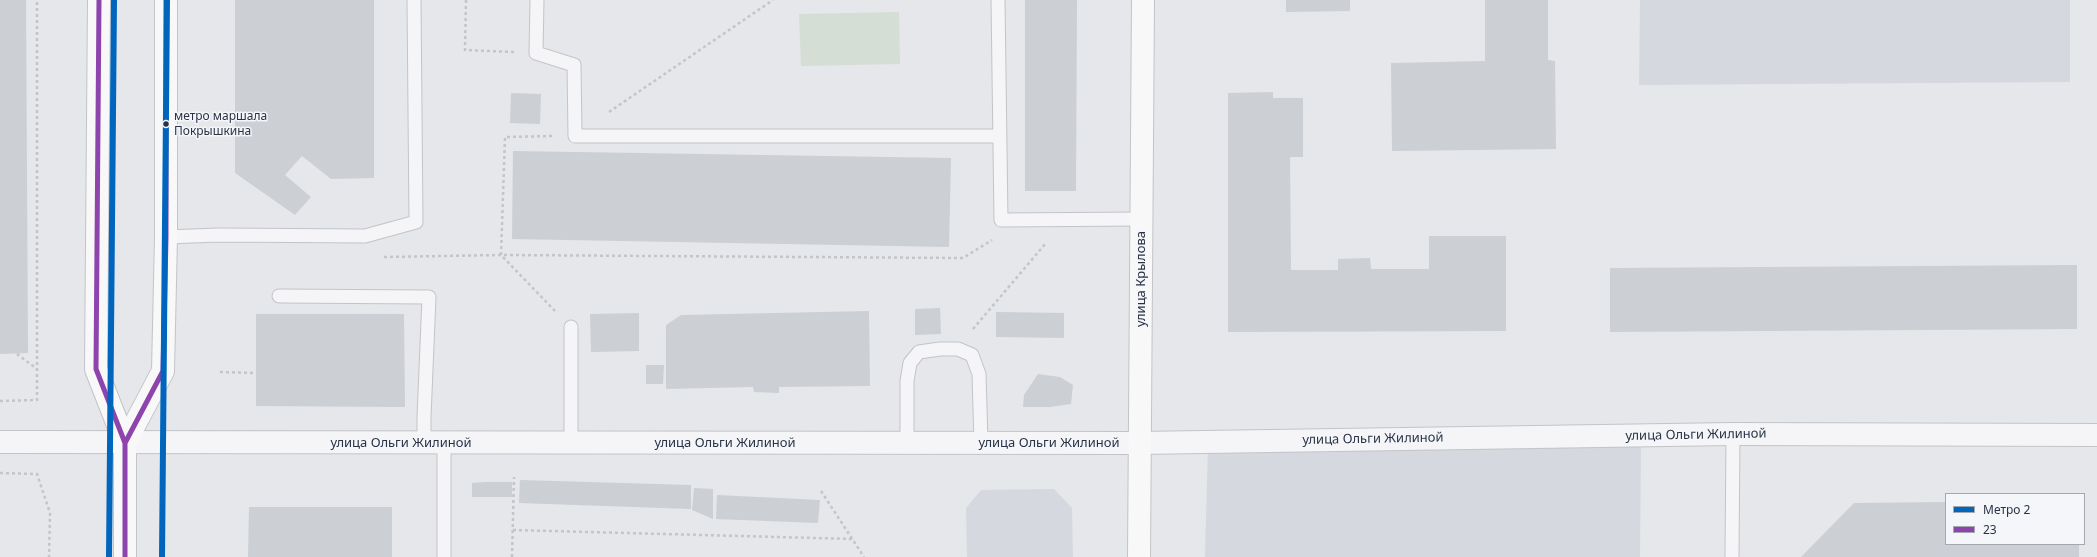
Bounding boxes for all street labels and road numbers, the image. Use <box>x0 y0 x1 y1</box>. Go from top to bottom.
street label: улица Крылова <box>1133 231 1149 327</box>
street label: улица Ольги Жилиной <box>1625 426 1767 444</box>
street label: улица Ольги Жилиной <box>1302 430 1444 448</box>
street label: улица Ольги Жилиной <box>330 435 472 451</box>
street label: улица Ольги Жилиной <box>654 435 796 451</box>
street label: улица Ольги Жилиной <box>978 435 1120 451</box>

